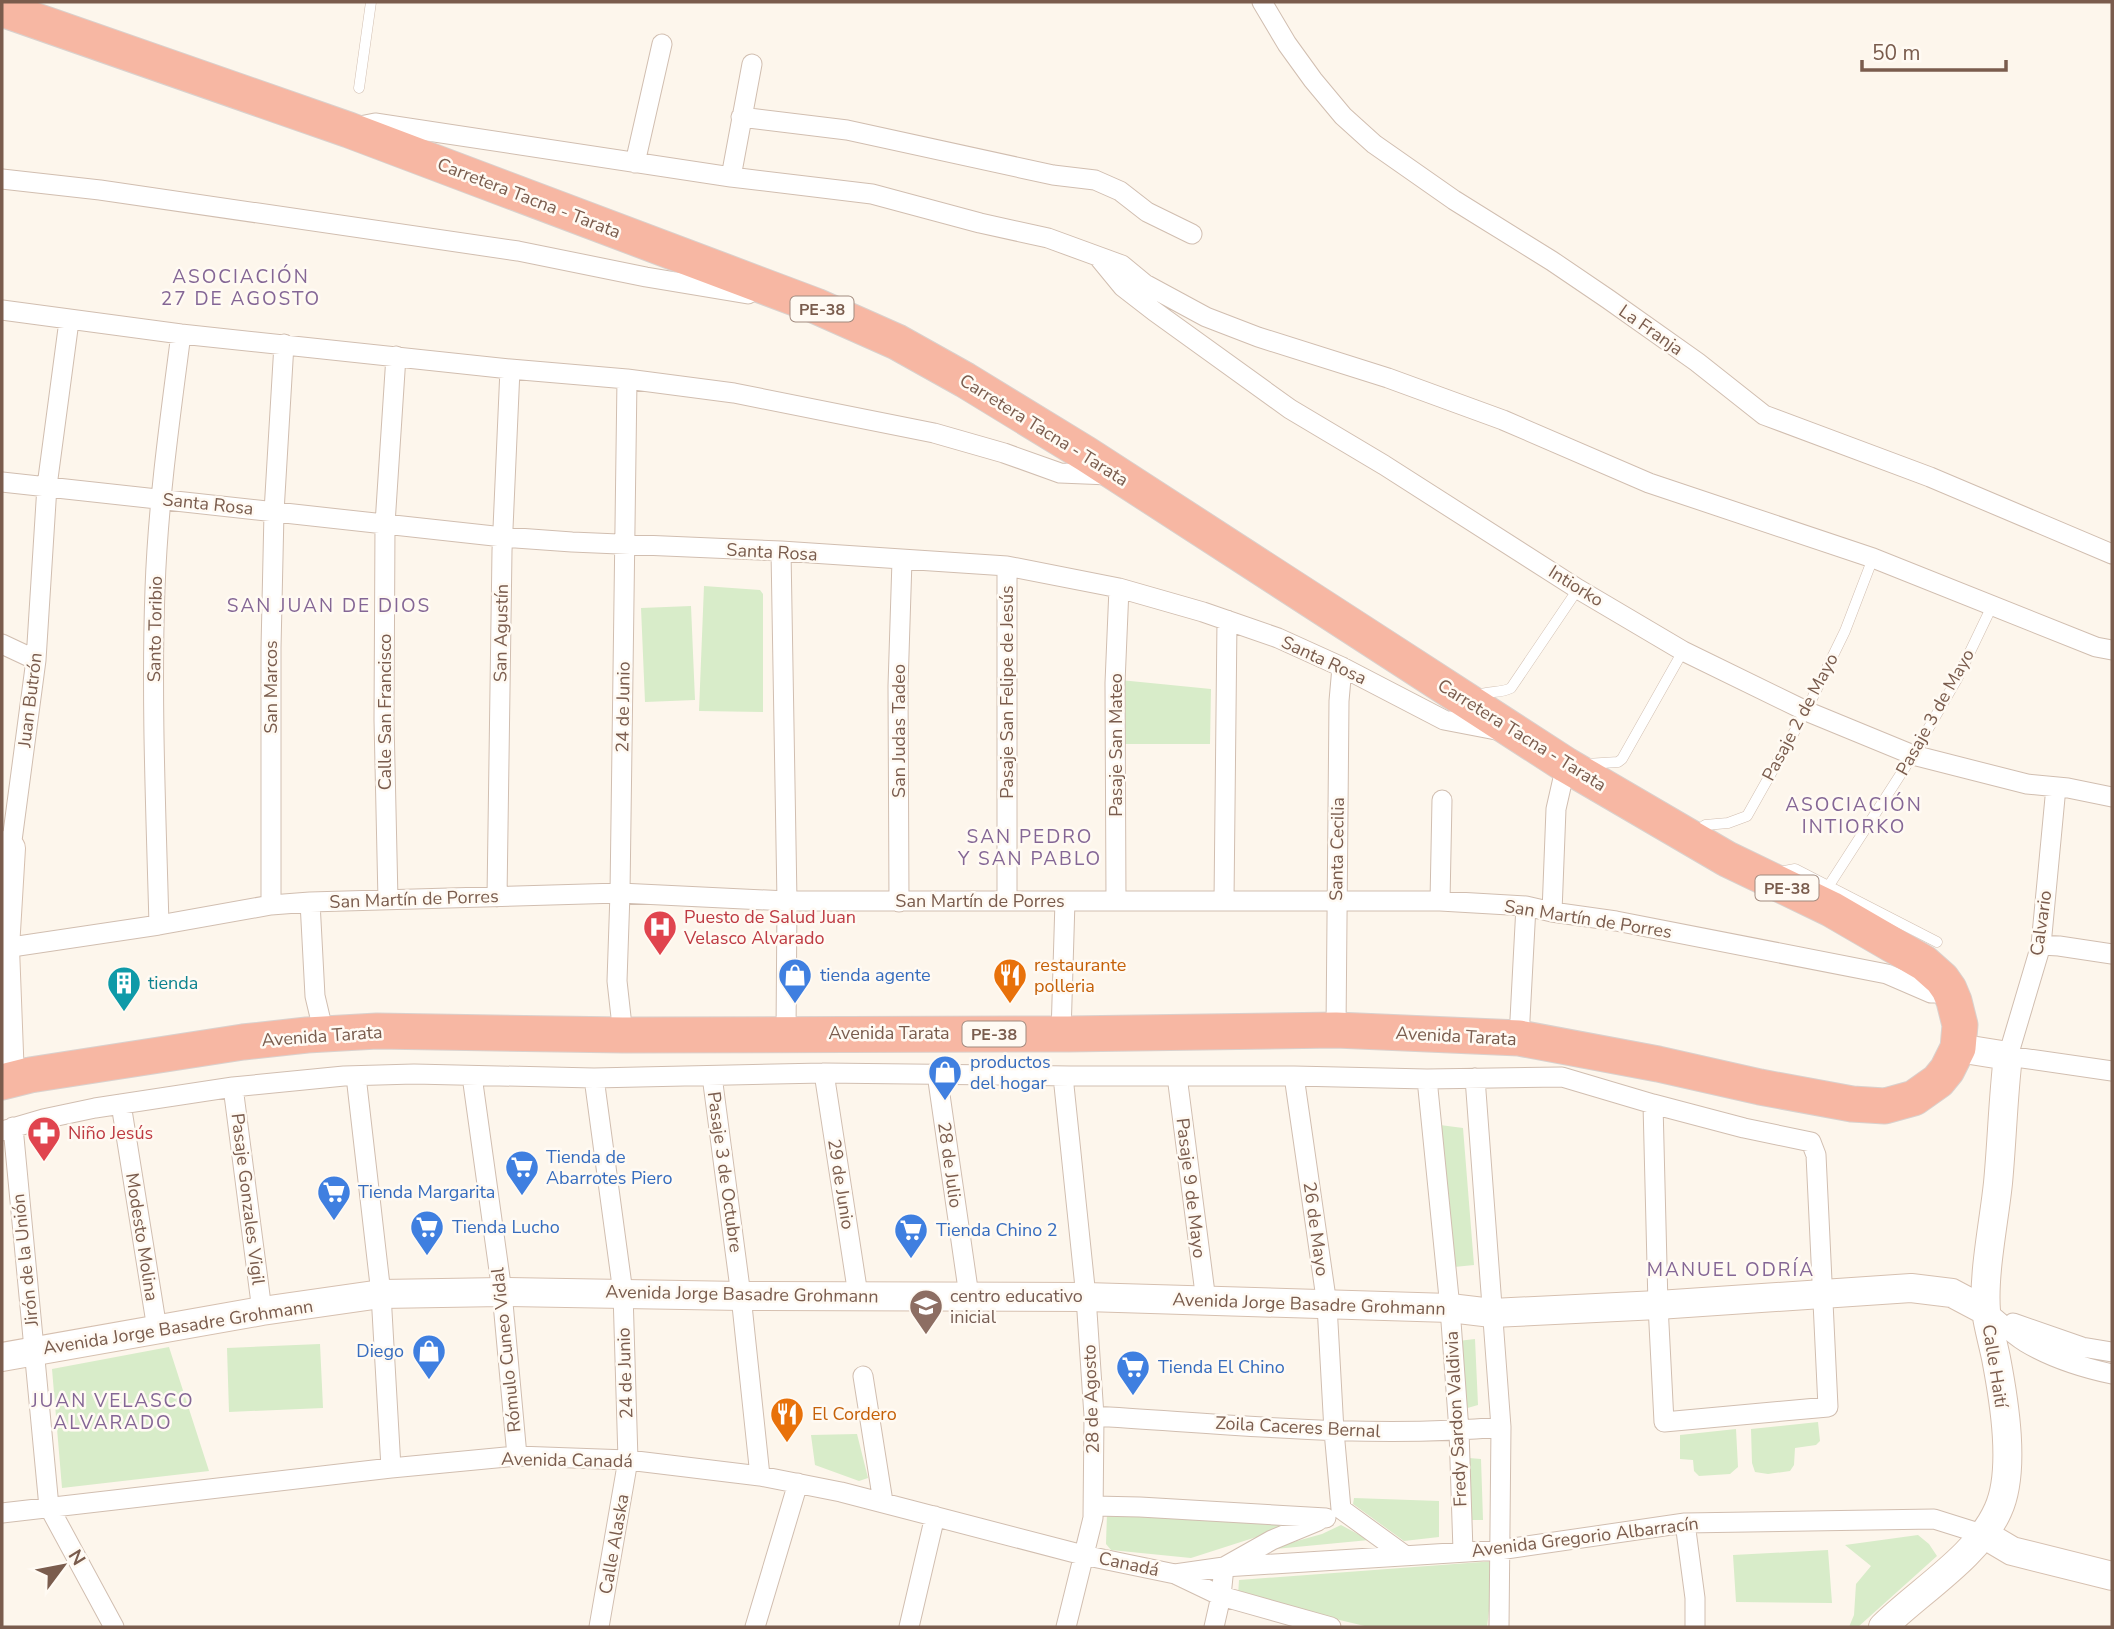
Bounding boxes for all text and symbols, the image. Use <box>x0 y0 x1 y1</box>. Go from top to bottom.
scale bar <box>1862 28 2006 72</box>
text: 50 m <box>1872 39 1921 67</box>
street label: Carretera Tacna - Tarata <box>434 152 624 244</box>
district label: ASOCIACIÓN 27 DE AGOSTO <box>161 264 321 312</box>
road number: PE-38 <box>790 296 854 322</box>
street label: La Franja <box>1614 299 1688 361</box>
street label: Carretera Tacna - Tarata <box>955 368 1133 492</box>
street label: Santa Rosa <box>161 487 255 521</box>
street label: Santa Rosa <box>726 538 818 566</box>
street label: Intiorko <box>1544 560 1608 612</box>
street label: Santo Toribio <box>142 576 168 682</box>
street label: San Agustín <box>488 584 514 682</box>
street label: Pasaje San Felipe de Jesús <box>995 585 1019 799</box>
district label: SAN JUAN DE DIOS <box>227 593 431 619</box>
street label: Santa Rosa <box>1278 630 1370 690</box>
street label: Calle San Francisco <box>373 634 397 790</box>
street label: San Marcos <box>259 640 283 734</box>
street label: Pasaje 3 de Mayo <box>1890 644 1980 780</box>
street label: Pasaje 2 de Mayo <box>1756 649 1844 785</box>
street label: Juan Butrón <box>12 651 48 750</box>
street label: 24 de Junio <box>610 661 636 753</box>
street label: San Judas Tadeo <box>887 664 911 798</box>
street label: Pasaje San Mateo <box>1104 673 1128 817</box>
street label: Carretera Tacna - Tarata <box>1433 673 1611 797</box>
district label: ASOCIACIÓN INTIORKO <box>1785 792 1923 840</box>
street label: Santa Cecilia <box>1324 797 1350 901</box>
district label: SAN PEDRO Y SAN PABLO <box>957 824 1102 872</box>
road number: PE-38 <box>1756 876 1818 900</box>
street label: San Martín de Porres <box>329 884 499 914</box>
street label: San Martín de Porres <box>895 889 1065 913</box>
street label: Calvario <box>2025 889 2057 957</box>
street label: San Martín de Porres <box>1502 894 1674 944</box>
place label: Puesto de Salud Juan Velasco Alvarado <box>683 905 856 950</box>
hospital icon: Puesto de Salud Juan Velasco Alvarado <box>641 908 679 957</box>
place label: restaurante polleria <box>1034 953 1126 998</box>
shop icon: tienda agente <box>776 956 814 1005</box>
restaurant icon: restaurante polleria <box>991 956 1029 1005</box>
place label: tienda agente <box>820 963 931 987</box>
building icon: tienda <box>105 964 143 1013</box>
place label: tienda <box>148 971 198 995</box>
street label: Avenida Tarata <box>261 1020 383 1052</box>
street label: Avenida Tarata <box>828 1021 950 1045</box>
street label: Avenida Tarata <box>1395 1021 1517 1051</box>
road number: PE-38 <box>962 1022 1026 1046</box>
place label: productos del hogar <box>970 1050 1051 1095</box>
shop icon: productos del hogar <box>926 1053 964 1102</box>
street label: Pasaje 3 de Octubre <box>702 1090 748 1254</box>
street label: Pasaje Gonzales Vigil <box>226 1112 271 1287</box>
pharmacy icon: Niño Jesús <box>25 1114 63 1163</box>
street label: Pasaje 9 de Mayo <box>1170 1116 1212 1260</box>
place label: Niño Jesús <box>68 1121 153 1145</box>
street label: 28 de Julio <box>932 1121 968 1209</box>
street label: 29 de Junio <box>822 1137 860 1231</box>
place label: Tienda de Abarrotes Piero <box>546 1145 672 1190</box>
supermarket icon: Tienda de Abarrotes Piero <box>503 1148 541 1197</box>
street label: Modesto Molina <box>120 1171 164 1303</box>
supermarket icon: Tienda Margarita <box>315 1173 353 1222</box>
place label: Tienda Margarita <box>358 1180 495 1204</box>
street label: 26 de Mayo <box>1298 1180 1334 1278</box>
street label: Jirón de la Unión <box>6 1193 44 1328</box>
supermarket icon: Tienda Lucho <box>408 1208 446 1257</box>
supermarket icon: Tienda Chino 2 <box>892 1211 930 1260</box>
place label: Tienda Lucho <box>452 1215 560 1239</box>
place label: Tienda Chino 2 <box>936 1218 1058 1242</box>
district label: MANUEL ODRÍA <box>1647 1257 1815 1283</box>
street label: Rómulo Cuneo Vidal <box>485 1266 527 1434</box>
street label: Avenida Jorge Basadre Grohmann <box>605 1280 879 1308</box>
place label: centro educativo inicial <box>950 1284 1083 1329</box>
school or university icon: centro educativo inicial <box>907 1287 945 1336</box>
street label: Avenida Jorge Basadre Grohmann <box>1172 1287 1446 1321</box>
street label: Avenida Jorge Basadre Grohmann <box>41 1294 315 1360</box>
street label: Calle Haití <box>1977 1323 2014 1410</box>
street label: 24 de Junio <box>611 1327 639 1419</box>
street label: Fredy Sardon Valdivia <box>1439 1330 1473 1508</box>
shop icon: Diego <box>410 1332 448 1381</box>
place label: Diego <box>356 1339 404 1363</box>
street label: 28 de Agosto <box>1077 1344 1105 1454</box>
supermarket icon: Tienda El Chino <box>1114 1348 1152 1397</box>
place label: Tienda El Chino <box>1158 1355 1285 1379</box>
district label: JUAN VELASCO ALVARADO <box>30 1388 195 1436</box>
restaurant icon: El Cordero <box>768 1395 806 1444</box>
place label: El Cordero <box>812 1402 897 1426</box>
street label: Zoila Caceres Bernal <box>1215 1411 1382 1443</box>
street label: Avenida Canadá <box>501 1447 633 1473</box>
street label: Calle Alaska <box>593 1492 635 1596</box>
street label: Avenida Gregorio Albarracín <box>1470 1511 1700 1563</box>
north arrow <box>28 1531 98 1601</box>
text: N <box>62 1545 91 1570</box>
street label: Canadá <box>1097 1546 1161 1582</box>

